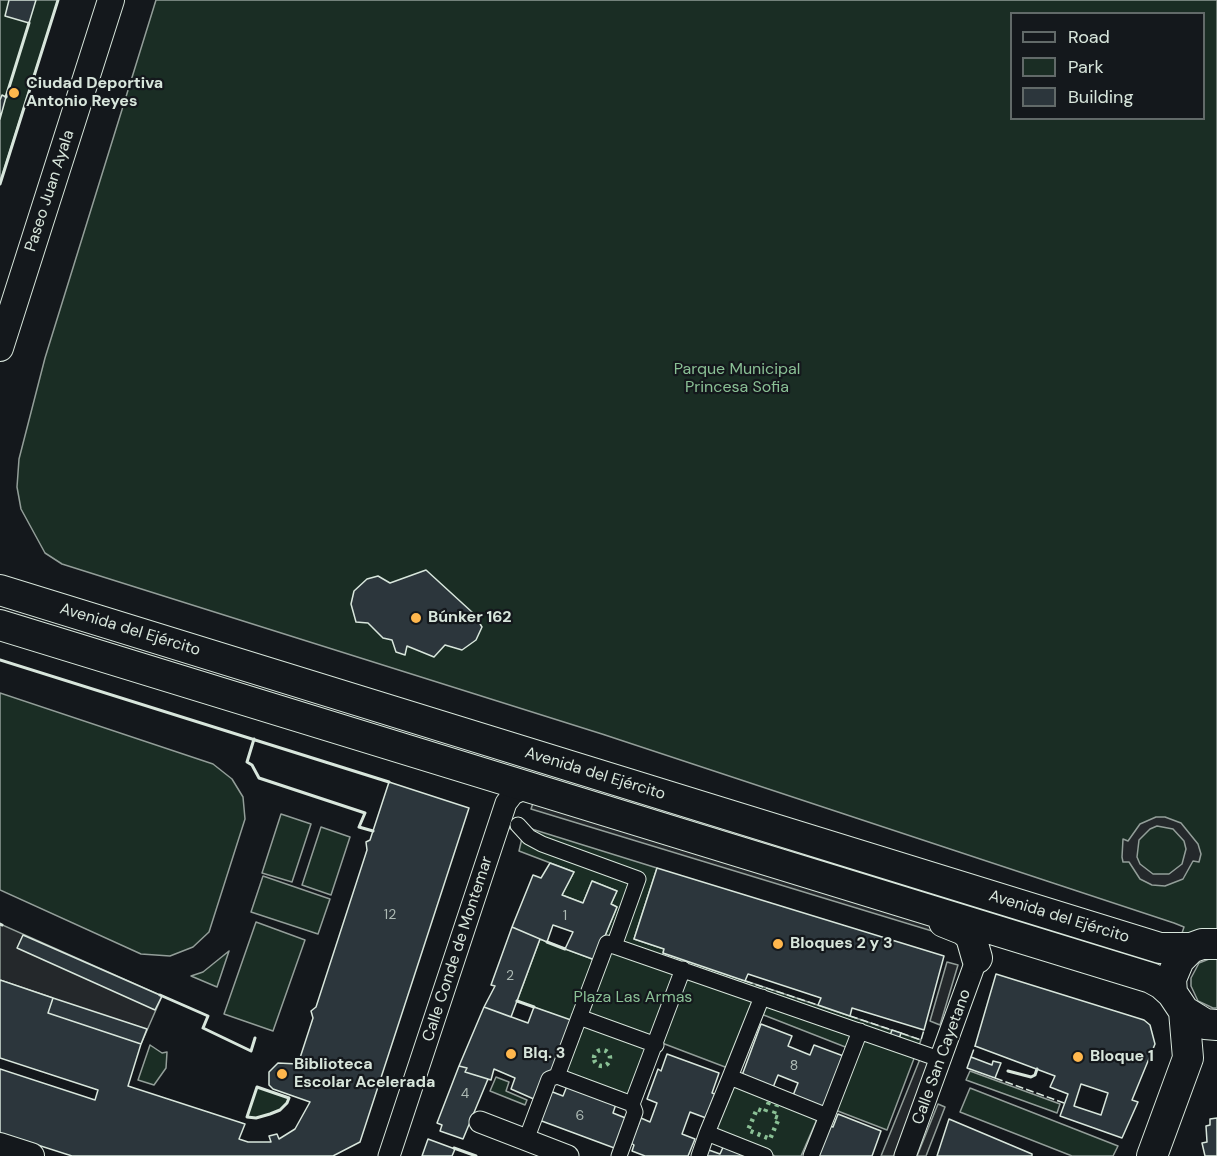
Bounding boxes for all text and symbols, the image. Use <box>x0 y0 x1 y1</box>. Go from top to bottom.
legend <box>1010 12 1205 120</box>
text: Road <box>1068 25 1110 49</box>
text: Park <box>1068 55 1104 79</box>
place label: Ciudad Deportiva Antonio Reyes <box>26 74 163 112</box>
text: Building <box>1068 85 1133 109</box>
marker: Ciudad Deportiva Antonio Reyes <box>7 86 21 100</box>
street label: Paseo Juan Ayala <box>21 128 79 254</box>
park label: Parque Municipal Princesa Sofia <box>674 360 800 398</box>
street label: Avenida del Ejército <box>57 599 203 661</box>
place label: Búnker 162 <box>428 608 511 628</box>
marker: Búnker 162 <box>409 611 423 625</box>
street label: Avenida del Ejército <box>522 743 668 805</box>
street label: Calle Conde de Montemar <box>419 854 497 1044</box>
street label: Avenida del Ejército <box>986 886 1132 948</box>
house number: 12 <box>384 907 396 923</box>
house number: 1 <box>563 908 567 924</box>
place label: Bloques 2 y 3 <box>790 934 893 954</box>
marker: Bloques 2 y 3 <box>771 937 785 951</box>
house number: 2 <box>506 968 514 984</box>
street label: Calle San Cayetano <box>909 987 975 1127</box>
park label: Plaza Las Armas <box>574 988 692 1008</box>
place label: Blq. 3 <box>523 1044 565 1064</box>
marker: Blq. 3 <box>504 1047 518 1061</box>
place label: Bloque 1 <box>1090 1047 1154 1067</box>
marker: Bloque 1 <box>1071 1050 1085 1064</box>
place label: Biblioteca Escolar Acelerada <box>294 1055 435 1093</box>
house number: 8 <box>790 1058 798 1074</box>
marker: Biblioteca Escolar Acelerada <box>275 1067 289 1081</box>
house number: 4 <box>461 1086 469 1102</box>
house number: 6 <box>576 1108 584 1124</box>

